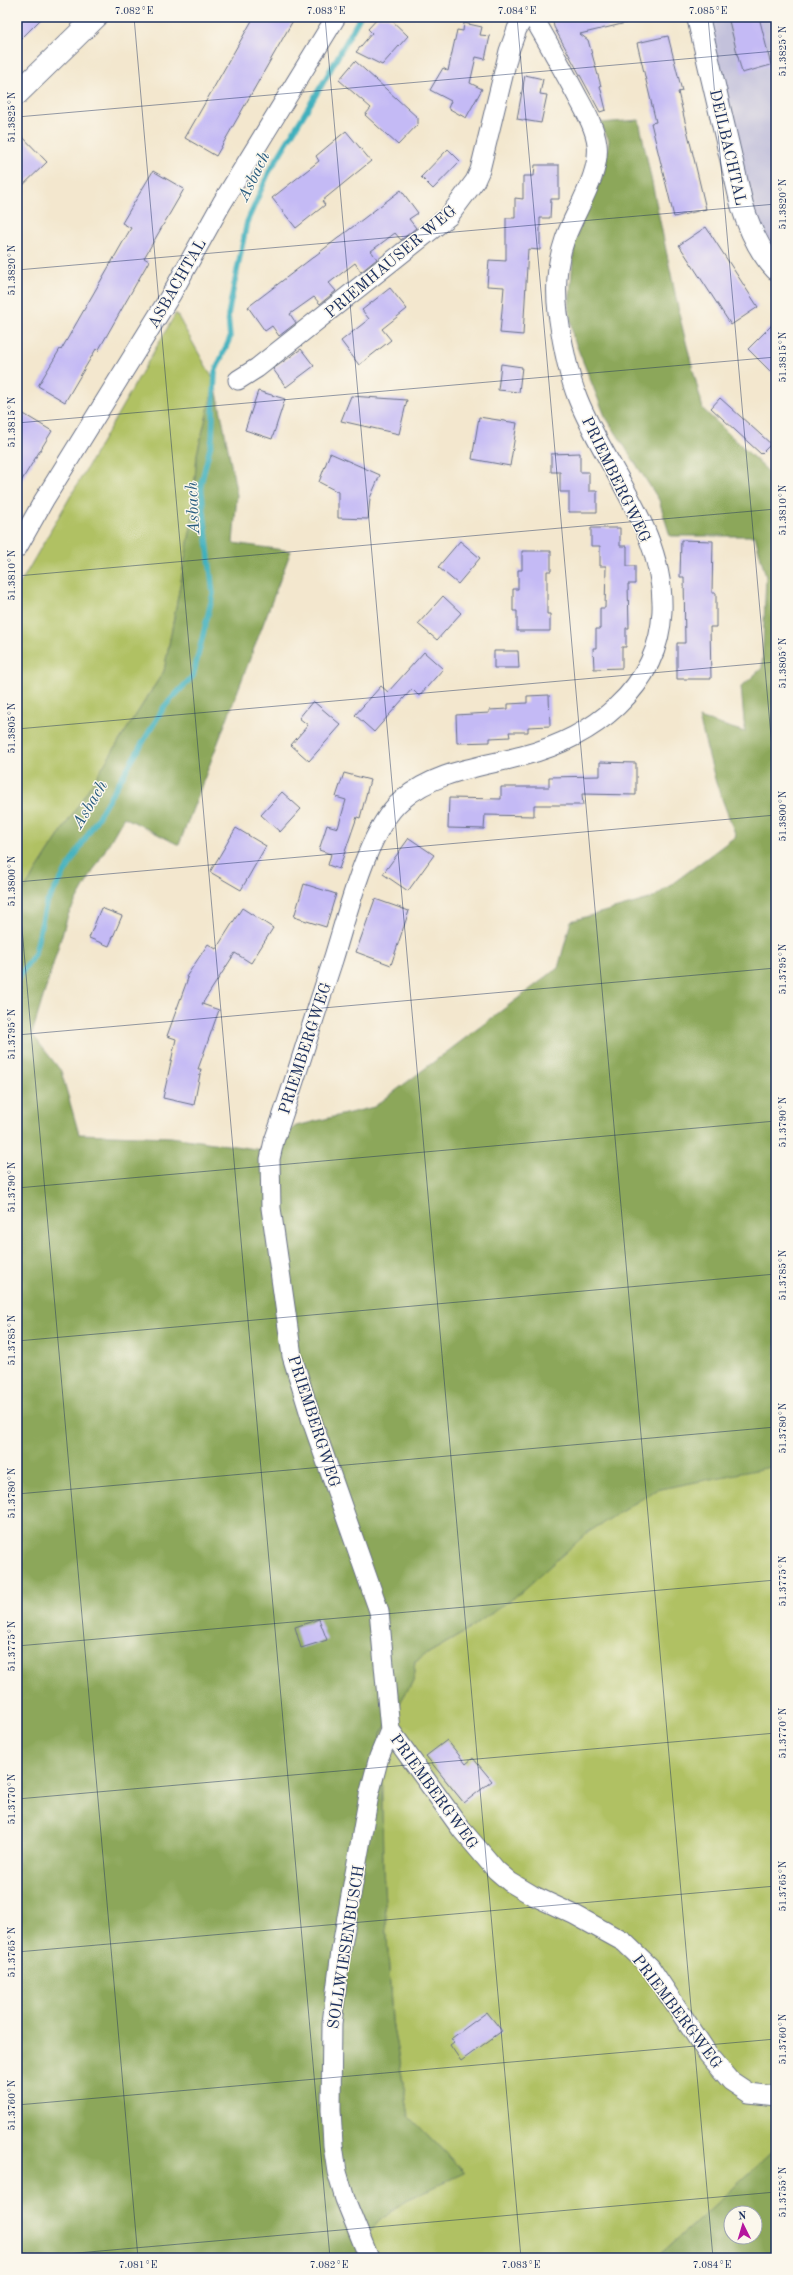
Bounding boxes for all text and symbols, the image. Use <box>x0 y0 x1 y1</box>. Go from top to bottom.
text: 7.082°E <box>115 6 153 16</box>
text: 7.083°E <box>307 6 345 16</box>
text: 7.084°E <box>498 6 536 16</box>
text: 7.085°E <box>689 6 727 16</box>
text: 51.3825°N <box>778 25 788 77</box>
street label: DEILBACHTAL <box>706 88 748 207</box>
text: 51.3825°N <box>7 91 17 143</box>
water label: Asbach <box>235 149 274 205</box>
text: 51.3820°N <box>778 178 788 230</box>
street label: PRIEMHAUSER WEG <box>323 203 460 322</box>
street label: ASBACHTAL <box>146 237 210 331</box>
text: 51.3820°N <box>7 244 17 296</box>
text: 51.3815°N <box>778 331 788 383</box>
text: 51.3815°N <box>7 396 17 448</box>
street label: PRIEMBERGWEG <box>578 414 653 546</box>
water label: Asbach <box>184 481 203 536</box>
text: 51.3810°N <box>778 484 788 536</box>
text: 51.3810°N <box>7 549 17 601</box>
text: 51.3805°N <box>778 637 788 689</box>
text: 51.3805°N <box>7 702 17 754</box>
water label: Asbach <box>69 778 111 833</box>
text: 51.3800°N <box>778 790 788 842</box>
text: 51.3800°N <box>7 855 17 907</box>
text: 51.3795°N <box>778 943 788 995</box>
street label: PRIEMBERGWEG <box>277 980 335 1117</box>
text: 51.3795°N <box>7 1008 17 1060</box>
text: 51.3790°N <box>778 1096 788 1148</box>
text: 51.3790°N <box>7 1161 17 1213</box>
text: 51.3785°N <box>778 1249 788 1301</box>
text: 51.3785°N <box>7 1314 17 1366</box>
street label: PRIEMBERGWEG <box>284 1354 342 1490</box>
text: 51.3780°N <box>778 1402 788 1454</box>
text: 51.3780°N <box>7 1467 17 1519</box>
text: 51.3775°N <box>778 1555 788 1607</box>
text: 51.3775°N <box>7 1620 17 1672</box>
text: 51.3770°N <box>778 1707 788 1759</box>
street label: PRIEMBERGWEG <box>386 1732 481 1853</box>
text: 51.3770°N <box>7 1773 17 1825</box>
text: 51.3765°N <box>778 1860 788 1912</box>
street label: SOLLWIESENBUSCH <box>326 1864 368 2030</box>
text: 51.3765°N <box>7 1926 17 1978</box>
street label: PRIEMBERGWEG <box>629 1952 725 2072</box>
text: 51.3760°N <box>778 2013 788 2065</box>
text: 51.3760°N <box>7 2079 17 2131</box>
text: 51.3755°N <box>778 2166 788 2218</box>
north arrow <box>723 2205 763 2245</box>
text: N <box>738 2211 748 2222</box>
text: 7.081°E <box>119 2260 157 2270</box>
text: 7.082°E <box>310 2260 348 2270</box>
text: 7.083°E <box>502 2260 540 2270</box>
text: 7.084°E <box>693 2260 731 2270</box>

